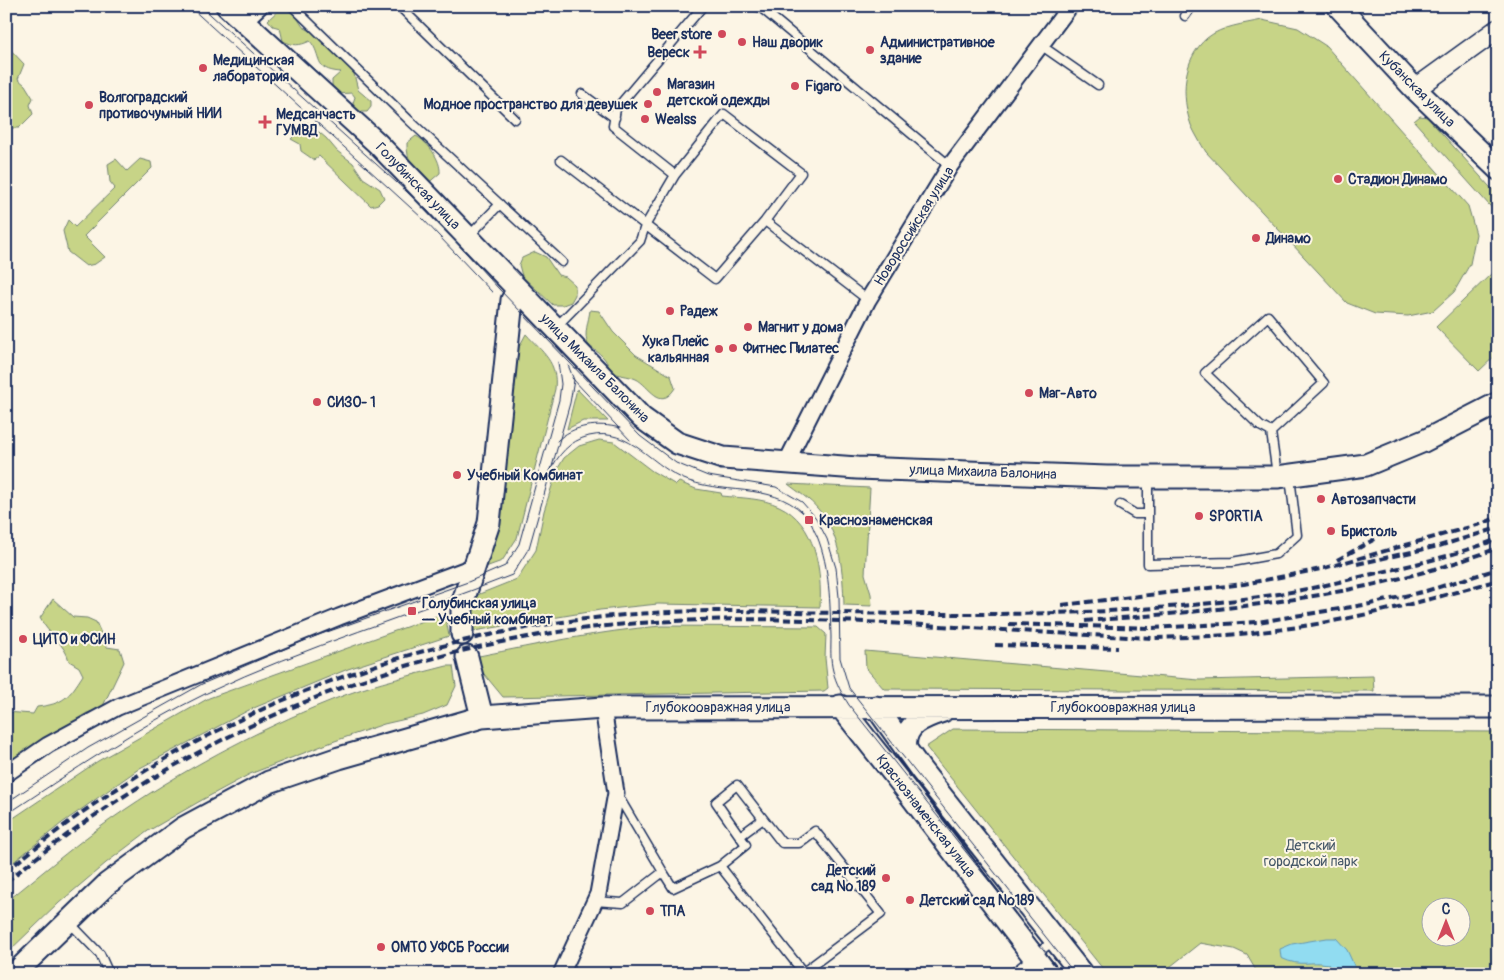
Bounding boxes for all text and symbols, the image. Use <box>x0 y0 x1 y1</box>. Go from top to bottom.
place label: Beer store <box>651 26 713 43</box>
marker: Beer store <box>716 28 728 40</box>
place label: Наш дворик <box>752 34 823 51</box>
place label: Административное здание <box>880 34 996 67</box>
marker: Наш дворик <box>736 36 748 48</box>
place label: Вереск <box>647 44 690 61</box>
marker: Административное здание <box>864 44 876 56</box>
marker: Вереск <box>694 46 706 58</box>
street label: Кубанская улица <box>1375 47 1459 131</box>
place label: Медицинская лаборатория <box>212 52 294 85</box>
marker: Медицинская лаборатория <box>197 62 209 74</box>
place label: Магазин детской одежды <box>666 76 770 109</box>
place label: Figaro <box>805 78 842 95</box>
marker: Figaro <box>789 80 801 92</box>
marker: Магазин детской одежды <box>651 86 663 98</box>
place label: Волгоградский противочумный НИИ <box>99 89 222 122</box>
place label: Модное пространство для девушек <box>423 96 638 113</box>
marker: Модное пространство для девушек <box>642 98 654 110</box>
marker: Волгоградский противочумный НИИ <box>83 99 95 111</box>
place label: Медсанчасть ГУМВД <box>276 106 356 139</box>
place label: Wealss <box>655 111 697 128</box>
marker: Wealss <box>639 113 651 125</box>
marker: Медсанчасть ГУМВД <box>258 115 272 129</box>
street label: Голубинская улица <box>372 139 464 233</box>
street label: Новороссийская улица <box>870 163 958 289</box>
place label: Стадион Динамо <box>1348 171 1448 188</box>
marker: Стадион Динамо <box>1332 173 1344 185</box>
place label: Динамо <box>1265 230 1311 247</box>
marker: Динамо <box>1250 232 1262 244</box>
place label: Радеж <box>680 303 719 320</box>
marker: Радеж <box>664 305 676 317</box>
street label: улица Михаила Балонина <box>536 309 653 426</box>
place label: Магнит у дома <box>758 319 844 336</box>
marker: Магнит у дома <box>742 321 754 333</box>
place label: Хука Плейс кальянная <box>642 333 709 366</box>
place label: Фитнес Пилатес <box>742 340 839 357</box>
marker: Фитнес Пилатес <box>727 342 739 354</box>
marker: Хука Плейс кальянная <box>713 343 725 355</box>
place label: Маг-Авто <box>1039 385 1097 402</box>
marker: Маг-Авто <box>1023 387 1035 399</box>
place label: СИЗО- 1 <box>327 394 376 411</box>
marker: СИЗО- 1 <box>311 396 323 408</box>
street label: улица Михаила Балонина <box>908 461 1057 483</box>
place label: Учебный Комбинат <box>467 467 584 484</box>
marker: Учебный Комбинат <box>451 469 463 481</box>
place label: Автозапчасти <box>1331 491 1416 508</box>
marker: Автозапчасти <box>1315 493 1327 505</box>
place label: SPORTIA <box>1209 508 1263 525</box>
marker: SPORTIA <box>1193 510 1205 522</box>
place label: Краснознаменская <box>819 512 933 529</box>
marker: Краснознаменская <box>803 514 815 526</box>
place label: Бристоль <box>1341 523 1397 540</box>
marker: Бристоль <box>1325 525 1337 537</box>
place label: Голубинская улица — Учебный комбинат <box>421 595 554 628</box>
marker: Голубинская улица — Учебный комбинат <box>406 605 418 617</box>
place label: ЦИТО и ФСИН <box>33 631 116 648</box>
marker: ЦИТО и ФСИН <box>17 633 29 645</box>
street label: Глубокоовражная улица <box>646 699 790 716</box>
street label: Глубокоовражная улица <box>1051 699 1195 716</box>
street label: Краснознаменская улица <box>873 751 979 881</box>
park label: Детский городской парк <box>1264 837 1358 870</box>
place label: Детский сад № 189 <box>810 862 876 895</box>
marker: Детский сад № 189 <box>880 872 892 884</box>
place label: Детский сад №189 <box>919 892 1034 909</box>
marker: Детский сад №189 <box>904 894 916 906</box>
north arrow <box>1422 898 1472 948</box>
text: С <box>1442 901 1451 918</box>
place label: ТПА <box>659 903 685 920</box>
marker: ТПА <box>644 905 656 917</box>
place label: ОМТО УФСБ России <box>391 939 509 956</box>
marker: ОМТО УФСБ России <box>375 941 387 953</box>

